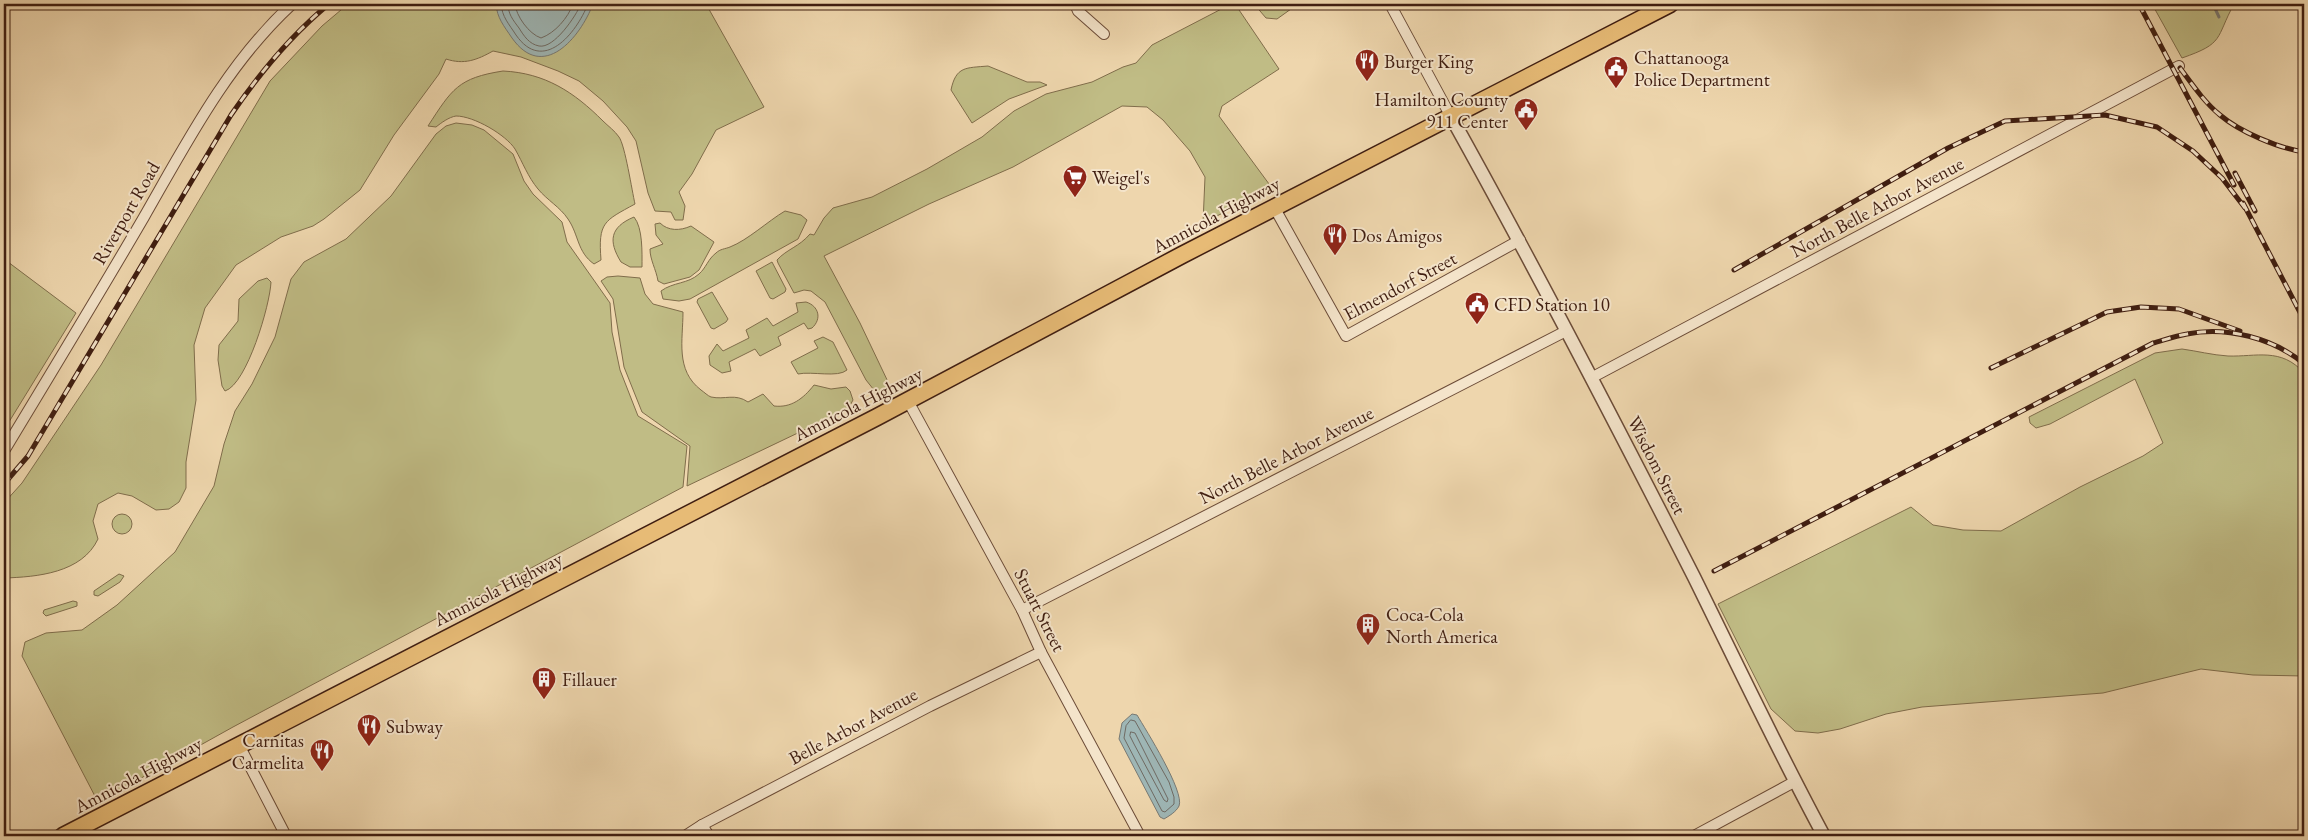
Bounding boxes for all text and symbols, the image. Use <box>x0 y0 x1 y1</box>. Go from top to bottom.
place label: Chattanooga Police Department <box>1634 45 1770 92</box>
restaurant icon: Burger King <box>1354 48 1380 82</box>
place label: Burger King <box>1384 49 1474 74</box>
public building icon: Chattanooga Police Department <box>1603 55 1629 89</box>
place label: Hamilton County 911 Center <box>1375 87 1509 134</box>
public building icon: Hamilton County 911 Center <box>1513 97 1539 131</box>
street label: North Belle Arbor Avenue <box>1786 151 1968 263</box>
street label: Riverport Road <box>86 157 166 269</box>
supermarket icon: Weigel's <box>1062 164 1088 198</box>
place label: Weigel's <box>1092 165 1150 190</box>
street label: Amnicola Highway <box>1147 171 1285 260</box>
restaurant icon: Dos Amigos <box>1322 222 1348 256</box>
place label: Dos Amigos <box>1352 223 1442 248</box>
street label: Elmendorf Street <box>1339 246 1461 326</box>
public building icon: CFD Station 10 <box>1464 291 1490 325</box>
place label: CFD Station 10 <box>1494 292 1610 317</box>
street label: Amnicola Highway <box>789 361 927 448</box>
street label: North Belle Arbor Avenue <box>1195 400 1377 510</box>
street label: Wisdom Street <box>1622 412 1692 518</box>
street label: Amnicola Highway <box>429 546 567 633</box>
street label: Stuart Street <box>1008 564 1072 656</box>
place label: Coca-Cola North America <box>1386 602 1498 649</box>
building icon: Coca-Cola North America <box>1355 612 1381 646</box>
building icon: Fillauer <box>531 666 557 700</box>
place label: Fillauer <box>562 667 618 692</box>
street label: Belle Arbor Avenue <box>784 682 922 770</box>
restaurant icon: Subway <box>356 713 382 747</box>
place label: Subway <box>386 714 443 739</box>
place label: Carnitas Carmelita <box>232 728 304 775</box>
street label: Amnicola Highway <box>69 731 207 820</box>
restaurant icon: Carnitas Carmelita <box>309 738 335 772</box>

